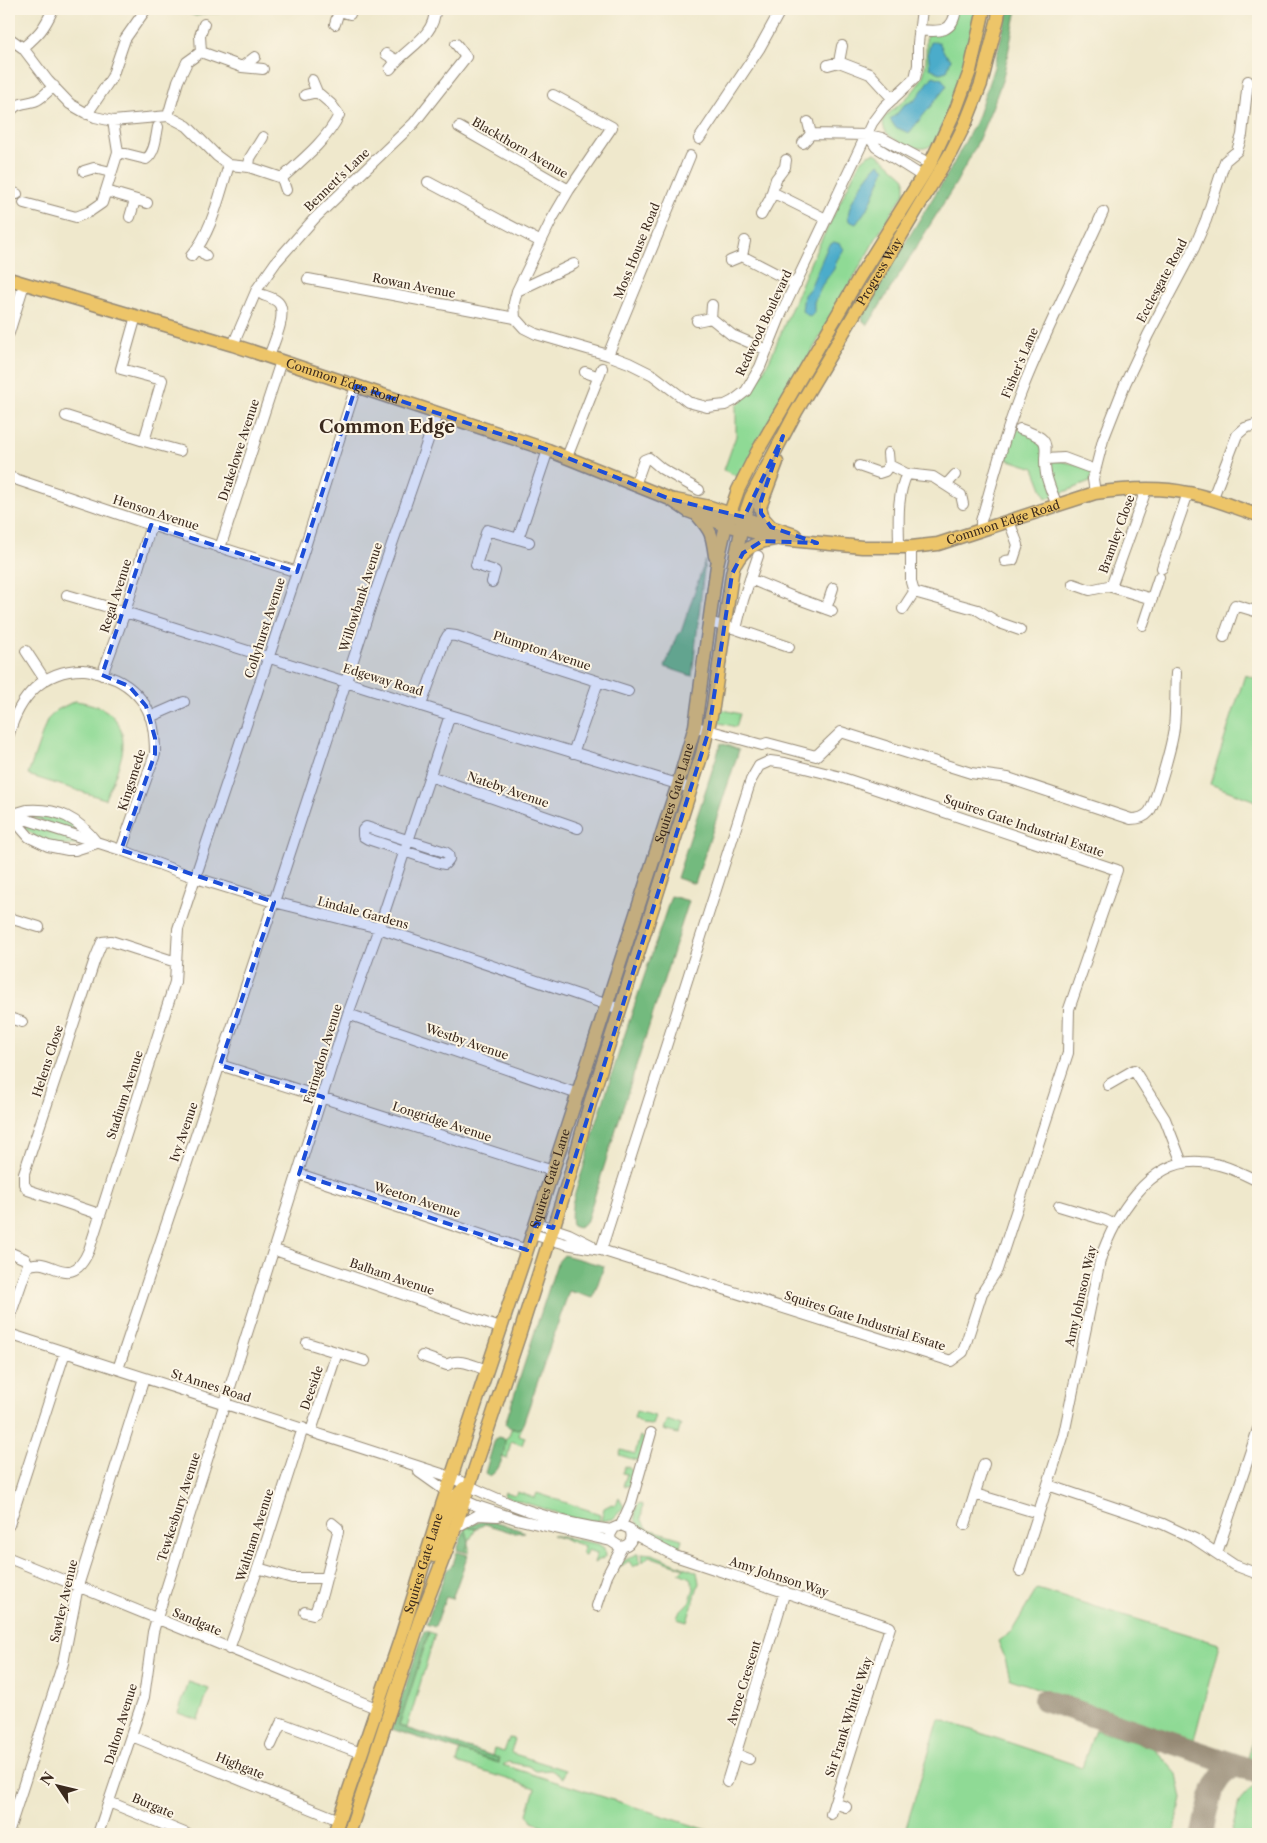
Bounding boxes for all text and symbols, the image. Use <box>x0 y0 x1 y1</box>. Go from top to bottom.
street label: Blackthorn Avenue <box>470 114 571 181</box>
street label: Bennett's Lane <box>301 145 373 214</box>
street label: Moss House Road <box>610 200 663 301</box>
street label: Progress Way <box>853 235 905 308</box>
street label: Ecclesgate Road <box>1133 236 1190 325</box>
street label: Redwood Boulevard <box>732 267 795 378</box>
street label: Rowan Avenue <box>371 270 457 301</box>
street label: Fisher's Lane <box>998 325 1041 400</box>
street label: Common Edge Road <box>284 355 402 407</box>
street label: Drakelowe Avenue <box>215 397 262 503</box>
district label: Common Edge <box>319 416 455 438</box>
street label: Henson Avenue <box>111 492 201 534</box>
street label: Bramley Close <box>1095 492 1138 575</box>
street label: Common Edge Road <box>944 497 1062 548</box>
street label: Willowbank Avenue <box>335 540 385 654</box>
street label: Regal Avenue <box>96 557 135 635</box>
street label: Collyhurst Avenue <box>241 575 288 680</box>
street label: Plumpton Avenue <box>491 628 593 673</box>
street label: Edgeway Road <box>341 660 426 699</box>
street label: Squires Gate Lane <box>651 741 697 845</box>
street label: Kingsmede <box>115 747 149 813</box>
street label: Nateby Avenue <box>465 769 551 811</box>
street label: Squires Gate Industrial Estate <box>942 791 1107 860</box>
street label: Lindale Gardens <box>316 893 410 932</box>
street label: Faringdon Avenue <box>300 1002 345 1106</box>
street label: Westby Avenue <box>423 1020 511 1063</box>
street label: Helens Close <box>29 1023 66 1099</box>
street label: Stadium Avenue <box>103 1048 146 1141</box>
street label: Longridge Avenue <box>391 1098 494 1145</box>
street label: Ivy Avenue <box>166 1100 201 1164</box>
street label: Squires Gate Lane <box>527 1126 573 1231</box>
street label: Weeton Avenue <box>371 1178 463 1221</box>
street label: Amy Johnson Way <box>1061 1244 1100 1349</box>
street label: Balham Avenue <box>348 1255 437 1298</box>
street label: Squires Gate Industrial Estate <box>783 1287 948 1354</box>
street label: Deeside <box>297 1363 326 1412</box>
street label: St Annes Road <box>169 1366 254 1406</box>
street label: Tewkesbury Avenue <box>154 1450 203 1563</box>
street label: Waltham Avenue <box>232 1486 277 1584</box>
street label: Squires Gate Lane <box>401 1511 446 1615</box>
street label: Amy Johnson Way <box>727 1553 831 1600</box>
street label: Sawley Avenue <box>47 1558 80 1644</box>
street label: Sandgate <box>170 1605 224 1639</box>
street label: Avroe Crescent <box>723 1638 764 1728</box>
street label: Sir Frank Whittle Way <box>822 1654 875 1779</box>
street label: Dalton Avenue <box>101 1681 140 1766</box>
street label: Highgate <box>214 1749 267 1782</box>
north arrow <box>32 1760 82 1810</box>
text: N <box>36 1768 58 1789</box>
street label: Burgate <box>130 1790 177 1821</box>

